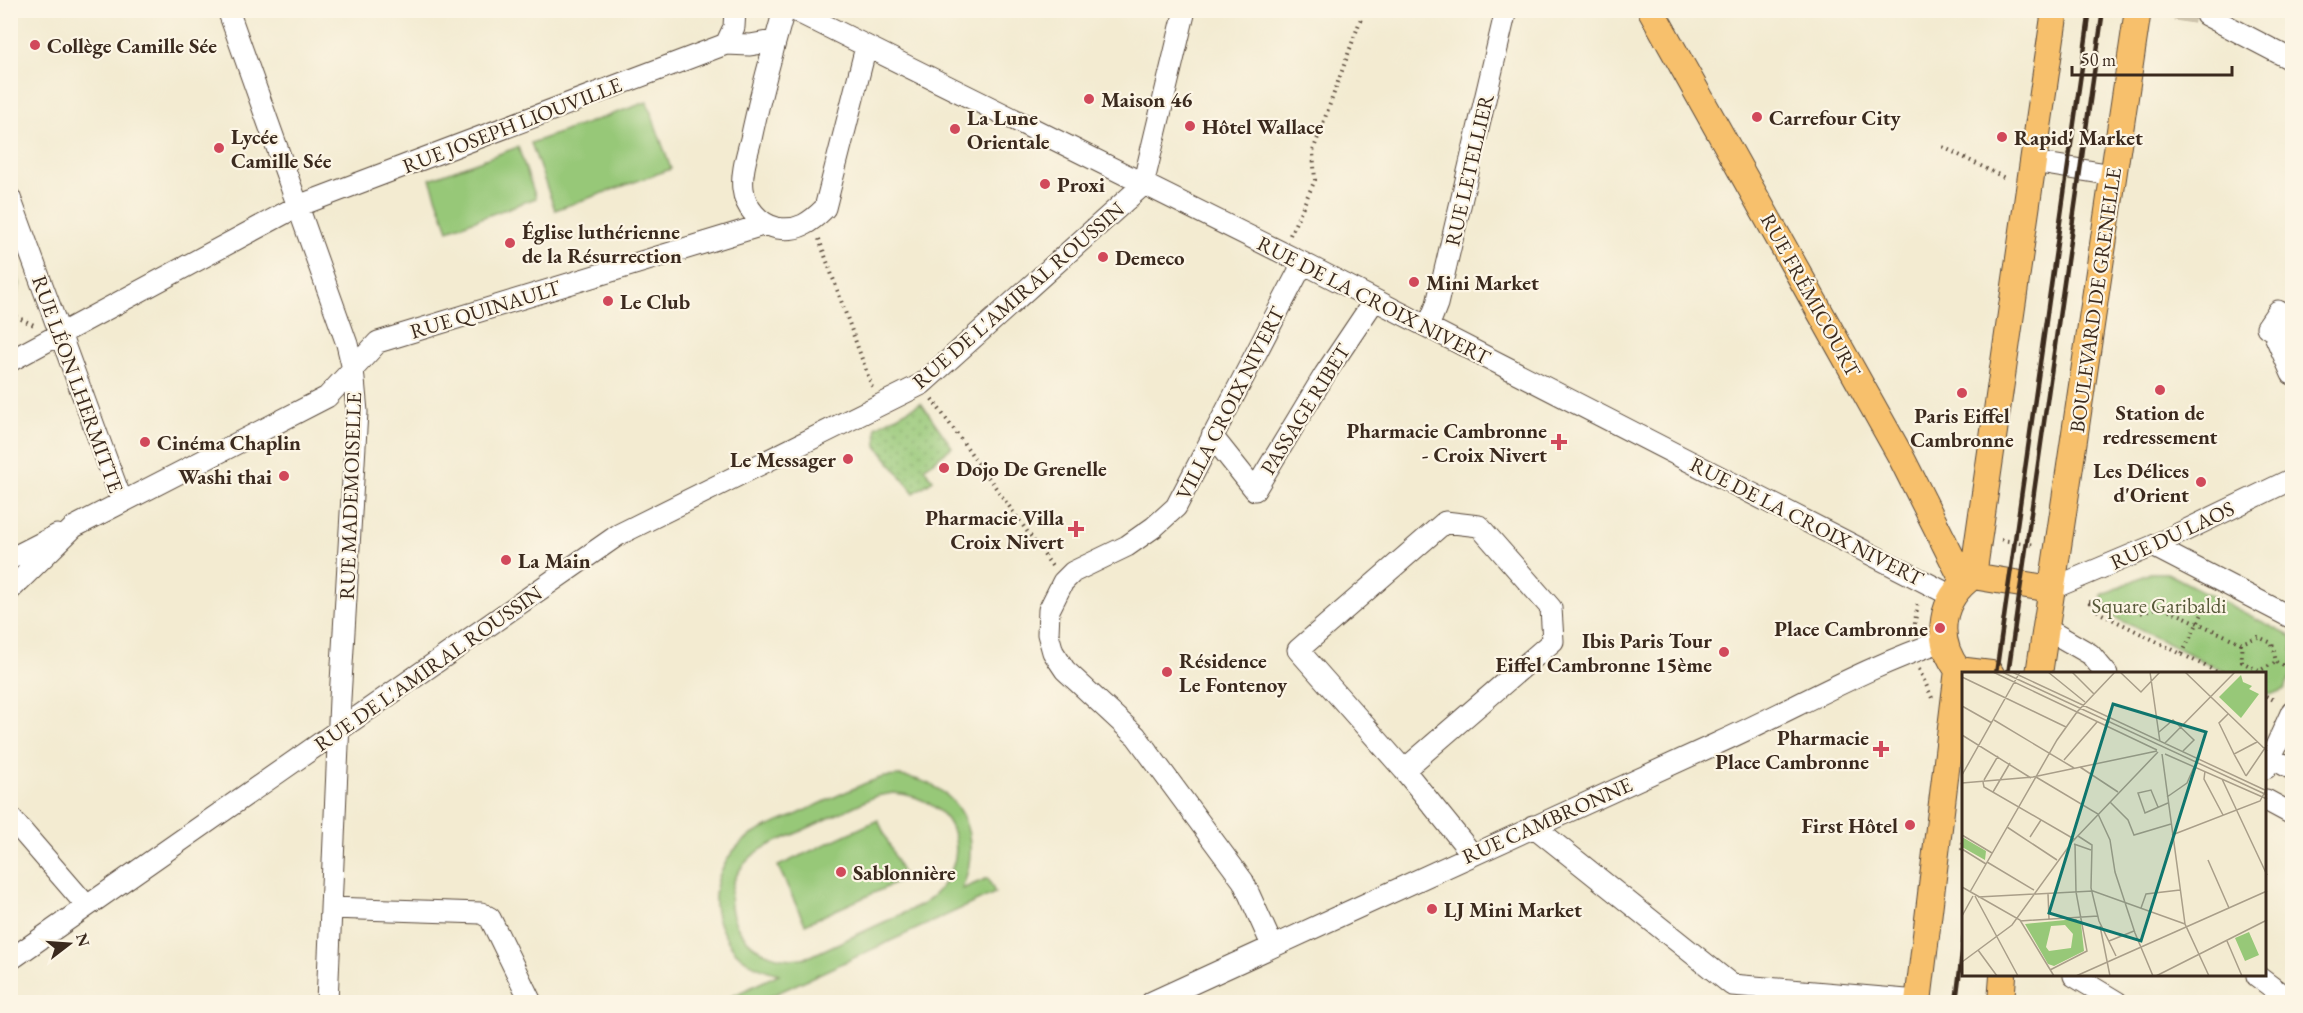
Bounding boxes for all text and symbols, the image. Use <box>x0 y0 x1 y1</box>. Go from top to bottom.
place label: Collège Camille Sée <box>47 32 217 59</box>
marker: Collège Camille Sée <box>28 38 42 52</box>
scale bar <box>2072 39 2232 77</box>
text: 50 m <box>2081 48 2116 71</box>
street label: RUE JOSEPH LIOUVILLE <box>399 71 626 179</box>
place label: Maison 46 <box>1101 86 1192 113</box>
street label: RUE LETELLIER <box>1438 90 1500 249</box>
marker: Maison 46 <box>1082 92 1096 106</box>
place label: La Lune Orientale <box>967 104 1050 155</box>
place label: Carrefour City <box>1769 104 1902 131</box>
marker: Carrefour City <box>1750 110 1764 124</box>
place label: Hôtel Wallace <box>1202 113 1324 140</box>
marker: Hôtel Wallace <box>1183 119 1197 133</box>
marker: La Lune Orientale <box>948 122 962 136</box>
place label: Lycée Camille Sée <box>231 123 332 174</box>
place label: Rapid' Market <box>2014 124 2143 151</box>
marker: Rapid' Market <box>1995 130 2009 144</box>
marker: Lycée Camille Sée <box>212 141 226 155</box>
street label: BOULEVARD DE GRENELLE <box>2063 165 2127 434</box>
place label: Proxi <box>1057 171 1105 198</box>
marker: Proxi <box>1038 177 1052 191</box>
street label: RUE DE L'AMIRAL ROUSSIN <box>906 195 1130 394</box>
street label: RUE FRÉMICOURT <box>1755 208 1868 383</box>
place label: Église luthérienne de la Résurrection <box>522 218 682 269</box>
street label: RUE DE LA CROIX NIVERT <box>1253 229 1496 371</box>
marker: Église luthérienne de la Résurrection <box>503 236 517 250</box>
place label: Demeco <box>1115 244 1185 271</box>
marker: Demeco <box>1096 250 1110 264</box>
place label: Mini Market <box>1426 269 1539 296</box>
street label: RUE LÉON LHERMITTE <box>26 271 130 497</box>
street label: RUE QUINAULT <box>407 273 565 346</box>
marker: Mini Market <box>1407 275 1421 289</box>
place label: Le Club <box>620 288 690 315</box>
marker: Le Club <box>601 294 615 308</box>
street label: VILLA CROIX NIVERT <box>1170 301 1291 504</box>
street label: PASSAGE RIBET <box>1254 338 1357 479</box>
marker: Station de redressement <box>2153 383 2167 397</box>
marker: Paris Eiffel Cambronne <box>1955 386 1969 400</box>
street label: RUE MADEMOISELLE <box>333 392 367 600</box>
place label: Station de redressement <box>2103 399 2218 450</box>
place label: Paris Eiffel Cambronne <box>1910 402 2014 453</box>
place label: Pharmacie Cambronne - Croix Nivert <box>1346 417 1547 468</box>
place label: Cinéma Chaplin <box>157 429 301 456</box>
marker: Cinéma Chaplin <box>138 435 152 449</box>
marker: Pharmacie Cambronne - Croix Nivert <box>1552 435 1566 449</box>
place label: Le Messager <box>730 446 836 473</box>
street label: RUE DE LA CROIX NIVERT <box>1686 450 1929 592</box>
marker: Le Messager <box>841 452 855 466</box>
place label: Dojo De Grenelle <box>956 455 1107 482</box>
place label: Les Délices d'Orient <box>2093 457 2189 508</box>
marker: Dojo De Grenelle <box>937 461 951 475</box>
place label: Washi thai <box>178 463 272 490</box>
marker: Washi thai <box>277 469 291 483</box>
marker: Les Délices d'Orient <box>2194 475 2208 489</box>
street label: RUE DU LAOS <box>2106 494 2238 576</box>
place label: Pharmacie Villa Croix Nivert <box>925 504 1065 555</box>
marker: Pharmacie Villa Croix Nivert <box>1069 522 1083 536</box>
place label: La Main <box>518 547 591 574</box>
marker: La Main <box>499 553 513 567</box>
street label: RUE DE L'AMIRAL ROUSSIN <box>309 579 547 757</box>
park label: Square Garibaldi <box>2091 592 2227 619</box>
place label: Place Cambronne <box>1774 615 1928 642</box>
marker: Place Cambronne <box>1933 621 1947 635</box>
place label: Ibis Paris Tour Eiffel Cambronne 15ème <box>1496 627 1712 678</box>
marker: Ibis Paris Tour Eiffel Cambronne 15ème <box>1717 645 1731 659</box>
place label: Résidence Le Fontenoy <box>1179 647 1288 698</box>
marker: Résidence Le Fontenoy <box>1160 665 1174 679</box>
inset map <box>1962 672 2267 977</box>
place label: Pharmacie Place Cambronne <box>1715 724 1869 775</box>
marker: Pharmacie Place Cambronne <box>1874 742 1888 756</box>
street label: RUE CAMBRONNE <box>1458 770 1636 870</box>
place label: First Hôtel <box>1801 812 1898 839</box>
marker: First Hôtel <box>1903 818 1917 832</box>
place label: Sablonnière <box>853 859 956 886</box>
marker: Sablonnière <box>834 865 848 879</box>
place label: LJ Mini Market <box>1444 896 1582 923</box>
marker: LJ Mini Market <box>1425 902 1439 916</box>
north arrow <box>39 914 99 974</box>
text: N <box>71 930 95 949</box>

